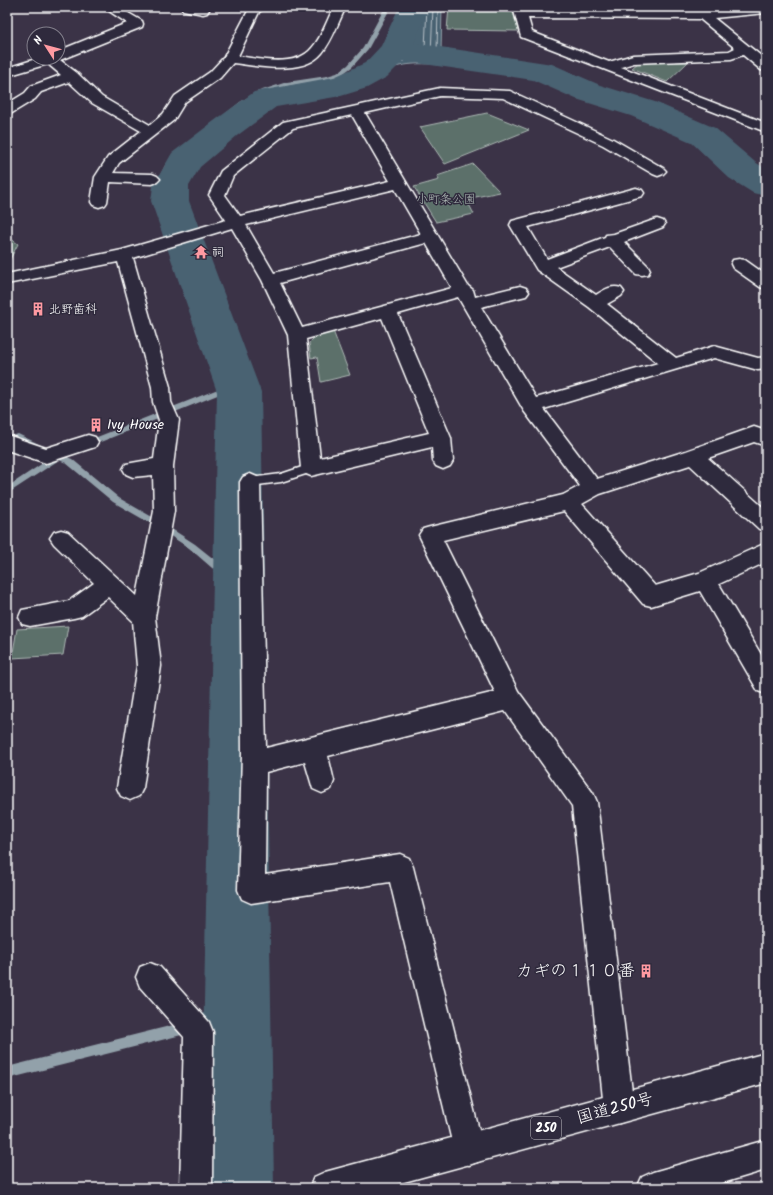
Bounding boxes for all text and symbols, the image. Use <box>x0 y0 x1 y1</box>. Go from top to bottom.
north arrow <box>26 26 66 66</box>
text: N <box>29 33 48 49</box>
park label: 小町条公園 <box>416 190 476 209</box>
place label: 祠 <box>212 243 224 262</box>
temple icon: 祠 <box>193 244 209 260</box>
place label: 北野歯科 <box>49 300 97 319</box>
building icon: 北野歯科 <box>30 301 46 317</box>
place label: Ivy House <box>107 414 165 436</box>
building icon: Ivy House <box>88 417 104 433</box>
place label: カギの１１０番 <box>516 958 635 985</box>
building icon: カギの１１０番 <box>638 963 654 979</box>
street label: 国道250号 <box>574 1086 656 1132</box>
road number: 250 <box>531 1117 561 1139</box>

